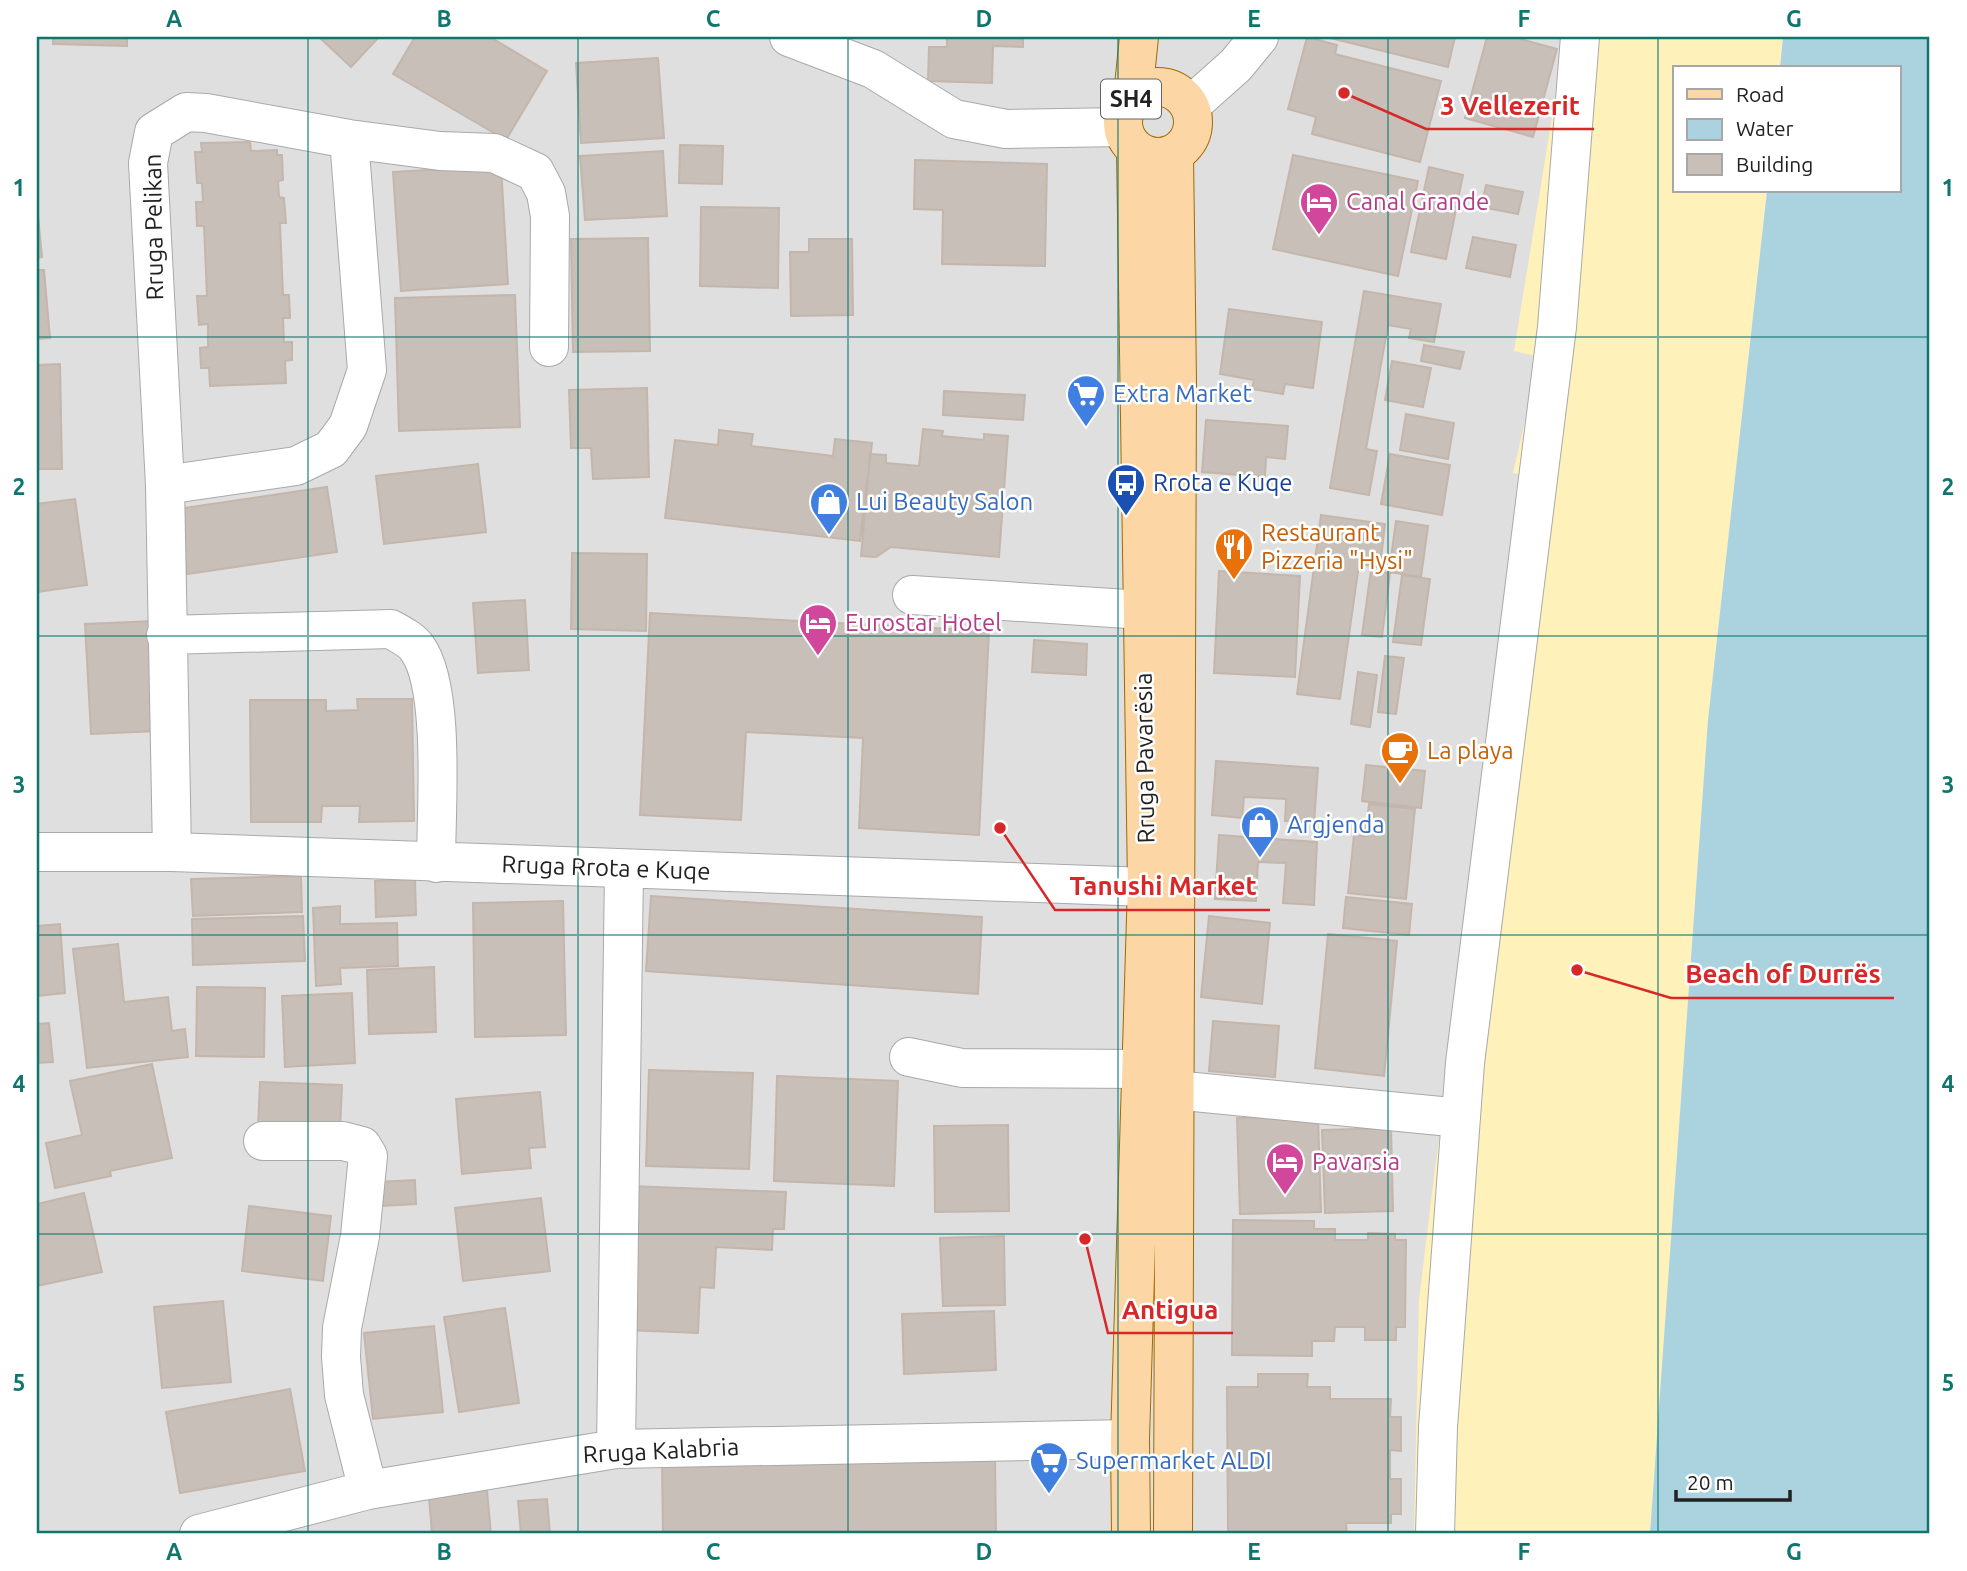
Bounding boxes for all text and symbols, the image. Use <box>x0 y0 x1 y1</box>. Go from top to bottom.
text: A <box>166 6 182 31</box>
text: B <box>436 6 452 31</box>
text: C <box>706 6 721 31</box>
text: D <box>976 6 992 31</box>
text: E <box>1247 6 1261 31</box>
text: F <box>1518 6 1531 31</box>
text: G <box>1786 6 1802 31</box>
legend <box>1673 66 1900 192</box>
road number: SH4 <box>1101 80 1161 118</box>
callout: 3 Vellezerit <box>1426 82 1594 129</box>
text: Road <box>1736 82 1784 106</box>
text: 3 Vellezerit <box>1440 91 1580 120</box>
text: Water <box>1736 116 1794 140</box>
text: Building <box>1736 152 1813 176</box>
street label: Rruga Pelikan <box>139 153 168 301</box>
text: 1 <box>13 175 25 200</box>
text: 1 <box>1942 175 1954 200</box>
hotel icon: Canal Grande <box>1298 181 1340 236</box>
place label: Canal Grande <box>1346 188 1489 215</box>
supermarket icon: Extra Market <box>1065 373 1107 428</box>
place label: Extra Market <box>1113 380 1252 407</box>
bus stop icon: Rrota e Kuqe <box>1105 462 1147 517</box>
place label: Rrota e Kuqe <box>1153 469 1293 496</box>
text: 2 <box>13 474 25 499</box>
text: 2 <box>1942 474 1954 499</box>
shop icon: Lui Beauty Salon <box>808 481 850 536</box>
place label: Lui Beauty Salon <box>856 488 1033 515</box>
place label: Restaurant Pizzeria "Hysi" <box>1261 519 1413 574</box>
restaurant icon: Restaurant Pizzeria "Hysi" <box>1213 526 1255 581</box>
hotel icon: Eurostar Hotel <box>797 602 839 657</box>
place label: Eurostar Hotel <box>845 609 1002 636</box>
street label: Rruga Pavarësia <box>1130 672 1159 844</box>
cafe icon: La playa <box>1379 730 1421 785</box>
place label: La playa <box>1427 737 1514 764</box>
text: 3 <box>13 772 25 797</box>
text: 3 <box>1942 772 1954 797</box>
shop icon: Argjenda <box>1239 804 1281 859</box>
place label: Argjenda <box>1287 811 1385 838</box>
street label: Rruga Rrota e Kuqe <box>501 850 711 885</box>
callout: Tanushi Market <box>1055 863 1270 910</box>
text: Tanushi Market <box>1069 871 1257 900</box>
callout: Beach of Durrës <box>1671 951 1894 998</box>
text: Beach of Durrës <box>1685 959 1881 988</box>
text: 4 <box>13 1071 26 1096</box>
text: 4 <box>1942 1071 1955 1096</box>
hotel icon: Pavarsia <box>1264 1141 1306 1196</box>
place label: Pavarsia <box>1312 1148 1400 1175</box>
callout: Antigua <box>1108 1286 1233 1333</box>
text: Antigua <box>1122 1295 1218 1324</box>
text: 5 <box>13 1370 25 1395</box>
text: 5 <box>1942 1370 1954 1395</box>
street label: Rruga Kalabria <box>582 1433 740 1468</box>
supermarket icon: Supermarket ALDI <box>1028 1440 1070 1495</box>
place label: Supermarket ALDI <box>1076 1447 1272 1474</box>
scale bar <box>1676 1459 1790 1503</box>
text: 20 m <box>1687 1470 1734 1494</box>
text: A <box>166 1539 182 1564</box>
text: B <box>436 1539 452 1564</box>
text: C <box>706 1539 721 1564</box>
text: D <box>976 1539 992 1564</box>
text: E <box>1247 1539 1261 1564</box>
text: F <box>1518 1539 1531 1564</box>
text: G <box>1786 1539 1802 1564</box>

